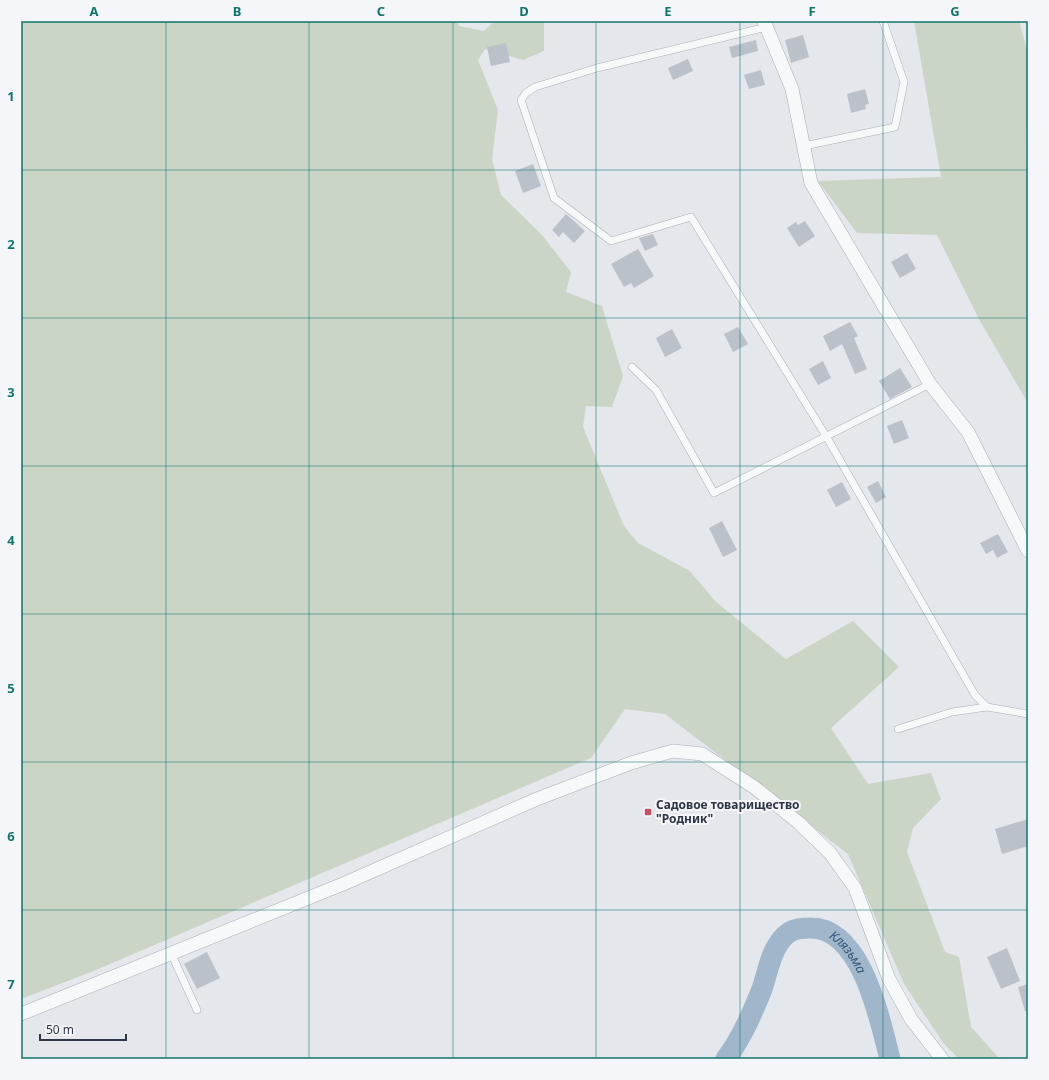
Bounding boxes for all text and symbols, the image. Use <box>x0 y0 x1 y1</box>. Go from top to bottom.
text: A <box>90 2 99 20</box>
text: B <box>233 2 241 20</box>
text: C <box>377 2 385 20</box>
text: D <box>519 2 529 20</box>
text: E <box>664 2 672 20</box>
text: F <box>808 2 816 20</box>
text: G <box>950 2 960 20</box>
text: 1 <box>7 87 15 105</box>
text: 2 <box>7 235 15 253</box>
text: 3 <box>7 383 15 401</box>
text: 4 <box>7 531 15 549</box>
text: 5 <box>7 679 15 697</box>
place label: Садовое товарищество "Родник" <box>656 796 800 827</box>
marker: Садовое товарищество "Родник" <box>643 807 653 817</box>
text: 6 <box>7 827 15 845</box>
water label: Клязьма <box>826 926 871 977</box>
text: 7 <box>7 975 15 993</box>
scale bar <box>40 1016 126 1042</box>
text: 50 m <box>46 1021 74 1038</box>

